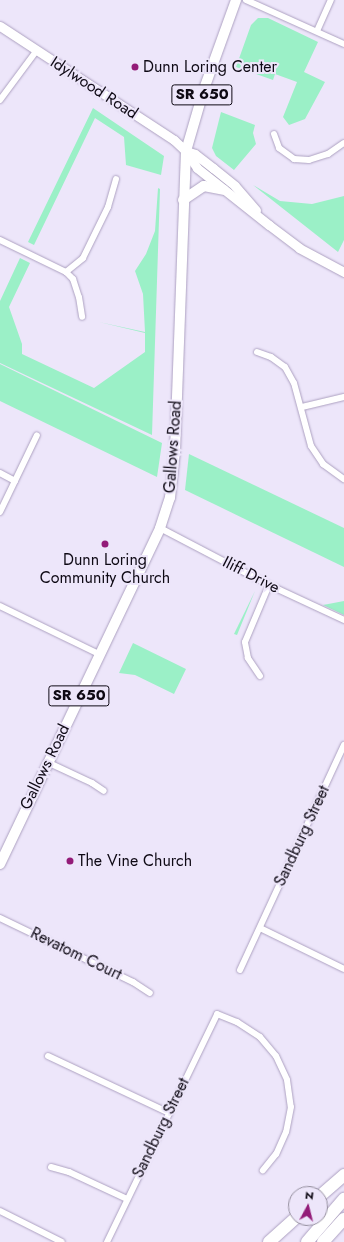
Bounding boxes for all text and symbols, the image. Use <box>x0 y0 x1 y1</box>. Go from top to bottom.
street label: Idylwood Road <box>47 53 141 123</box>
place label: Dunn Loring Center <box>143 57 277 77</box>
marker: Dunn Loring Center <box>130 62 140 72</box>
road number: SR 650 <box>171 82 233 108</box>
street label: Gallows Road <box>160 400 186 494</box>
marker: Dunn Loring Community Church <box>100 539 110 549</box>
place label: Dunn Loring Community Church <box>40 550 170 588</box>
street label: Iliff Drive <box>219 553 283 597</box>
road number: SR 650 <box>48 683 110 709</box>
street label: Gallows Road <box>16 721 74 813</box>
street label: Sandburg Street <box>270 783 334 889</box>
place label: The Vine Church <box>78 851 192 871</box>
marker: The Vine Church <box>65 856 75 866</box>
street label: Revatom Court <box>27 924 125 984</box>
street label: Sandburg Street <box>129 1075 193 1181</box>
north arrow <box>288 1186 328 1226</box>
text: N <box>304 1187 315 1204</box>

